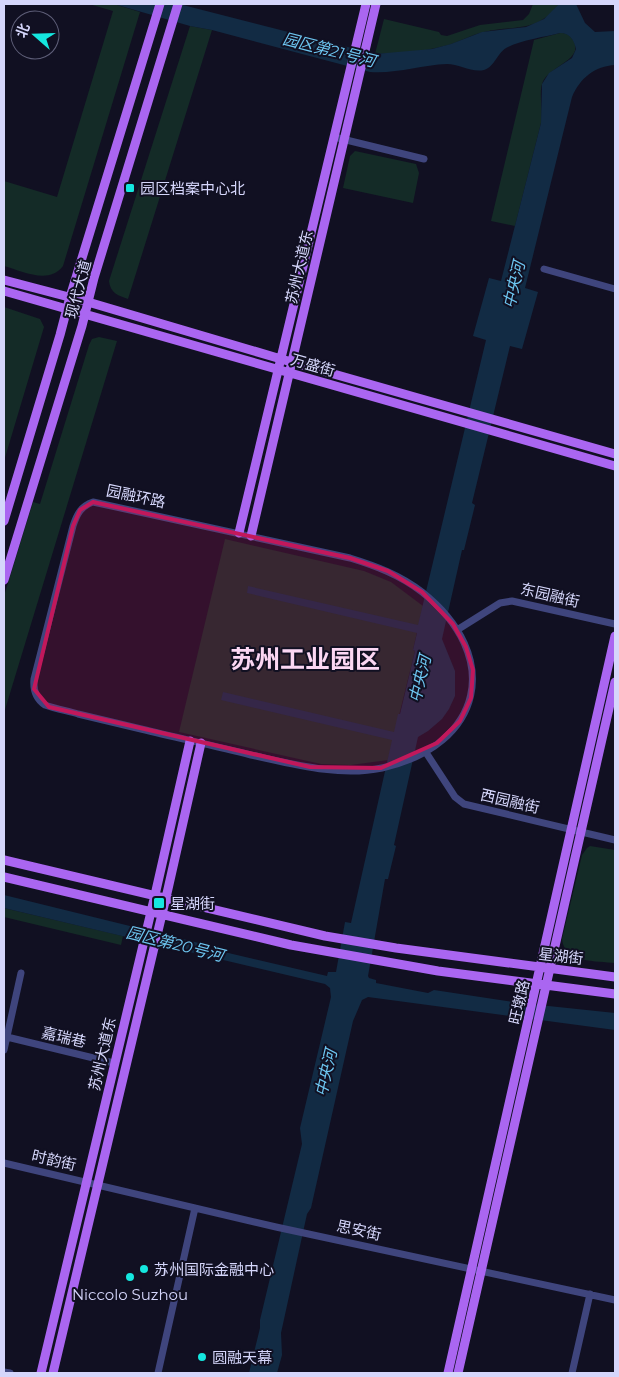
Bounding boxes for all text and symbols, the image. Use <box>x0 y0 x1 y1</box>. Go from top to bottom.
north arrow <box>10 10 60 60</box>
text: 北 <box>12 21 34 40</box>
water label: 园区第21号河 <box>281 29 380 71</box>
place label: 园区档案中心北 <box>140 179 245 198</box>
marker: 园区档案中心北 <box>124 182 136 194</box>
street label: 苏州大道东 <box>281 228 317 306</box>
water label: 中央河 <box>499 257 529 311</box>
street label: 现代大道 <box>61 258 95 320</box>
street label: 万盛街 <box>289 350 337 380</box>
street label: 园融环路 <box>105 480 167 512</box>
street label: 东园融街 <box>519 579 581 611</box>
district label: 苏州工业园区 <box>230 644 380 674</box>
water label: 中央河 <box>405 651 435 705</box>
street label: 西园融街 <box>479 785 541 817</box>
place label: 星湖街 <box>170 894 215 913</box>
marker: 星湖街 <box>152 896 166 910</box>
water label: 园区第20号河 <box>124 923 229 966</box>
street label: 星湖街 <box>538 944 584 968</box>
street label: 旺墩路 <box>505 978 533 1026</box>
street label: 苏州大道东 <box>84 1015 120 1093</box>
street label: 嘉瑞巷 <box>40 1023 88 1051</box>
water label: 中央河 <box>311 1045 341 1099</box>
street label: 时韵街 <box>30 1146 78 1174</box>
street label: 思安街 <box>335 1216 383 1244</box>
place label: 苏州国际金融中心 <box>154 1260 274 1279</box>
marker: 苏州国际金融中心 <box>138 1263 150 1275</box>
marker: Niccolo Suzhou <box>124 1271 136 1283</box>
place label: Niccolo Suzhou <box>72 1285 188 1304</box>
place label: 圆融天幕 <box>212 1348 272 1367</box>
marker: 圆融天幕 <box>196 1351 208 1363</box>

